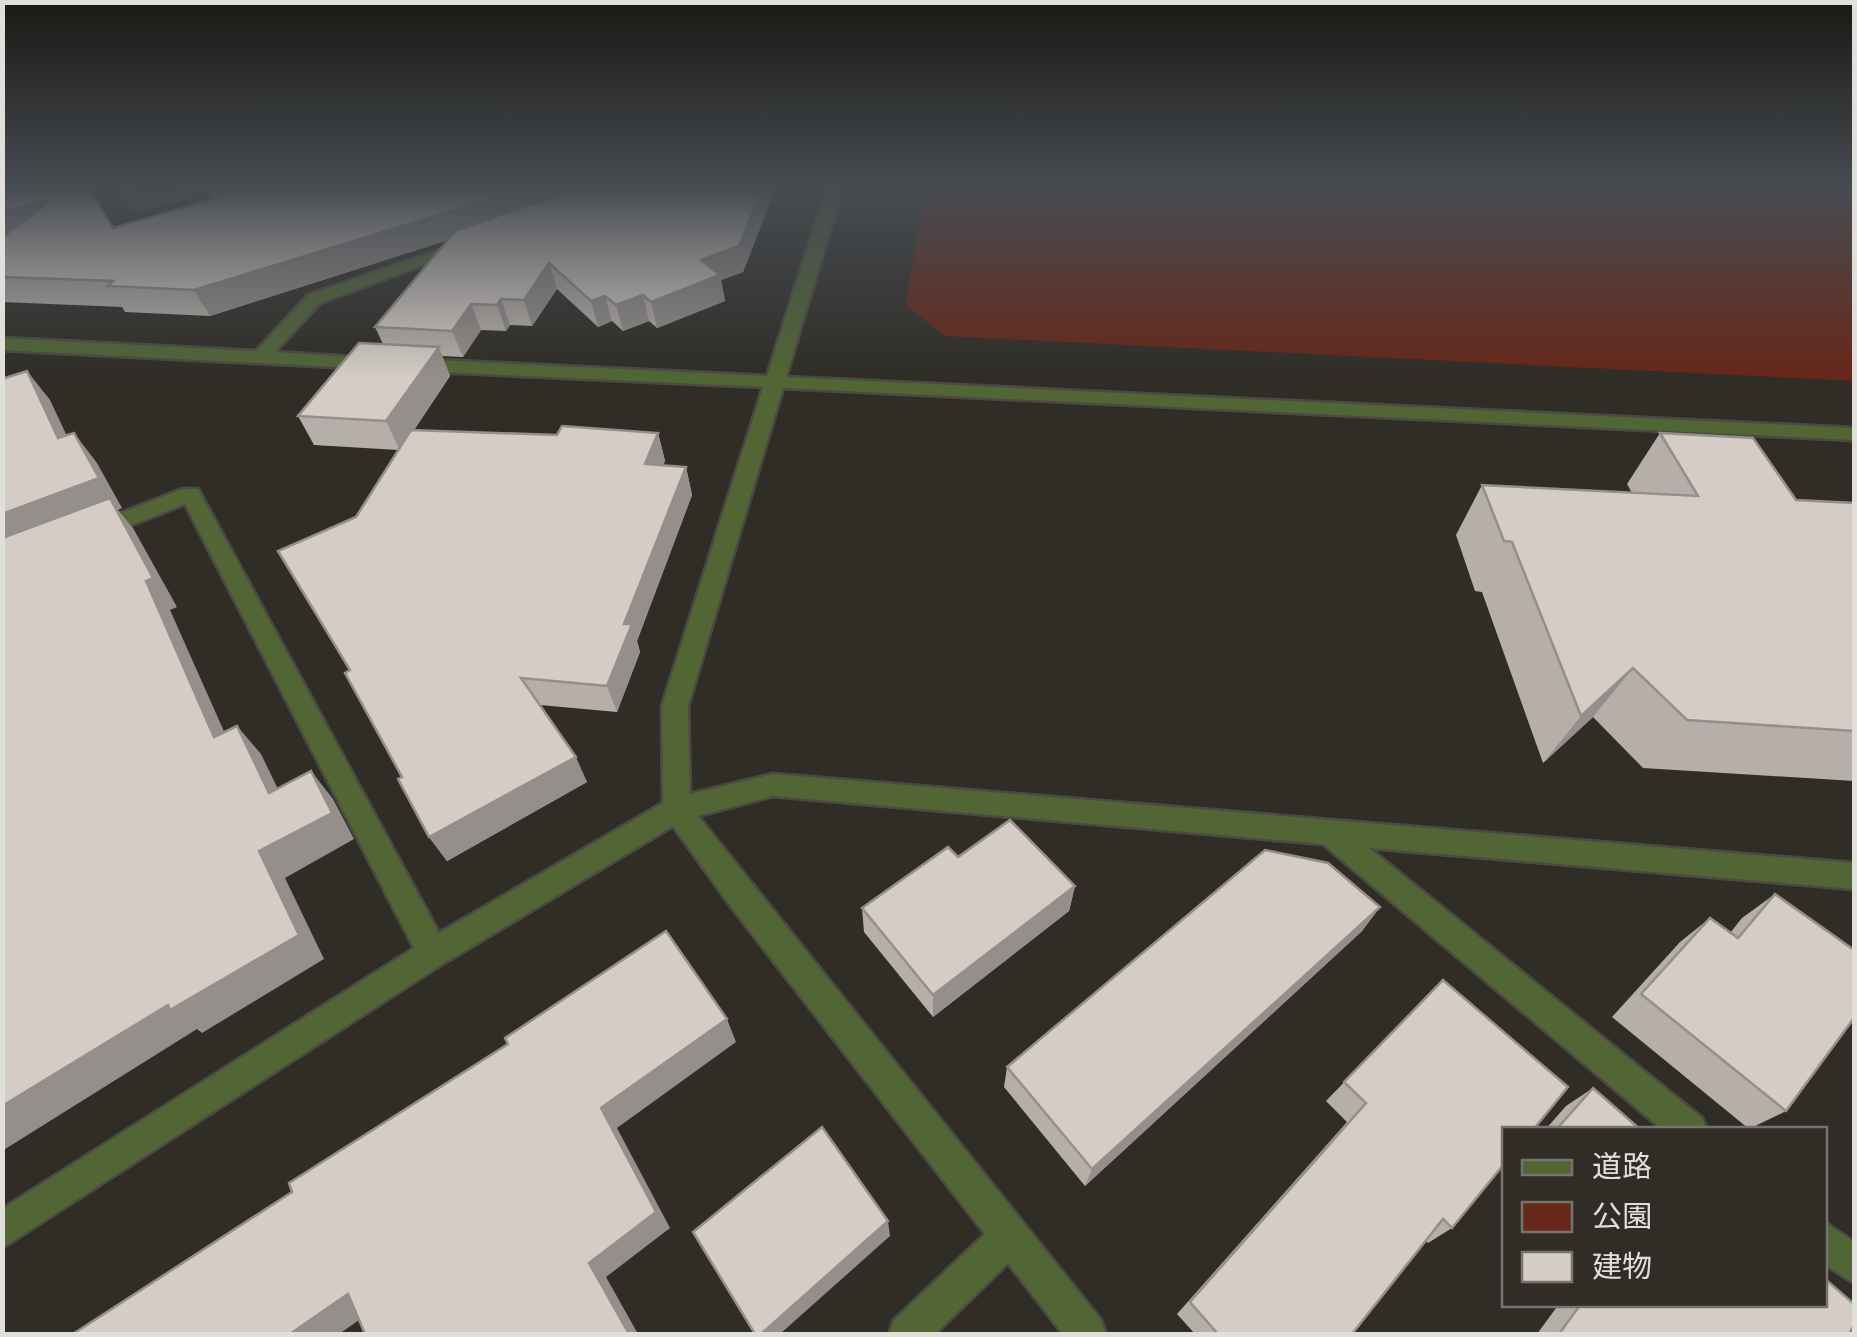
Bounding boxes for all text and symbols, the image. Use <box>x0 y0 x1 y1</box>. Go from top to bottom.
legend <box>1502 1127 1827 1307</box>
text: 道路 <box>1592 1151 1652 1188</box>
text: 公園 <box>1592 1201 1652 1238</box>
text: 建物 <box>1592 1251 1652 1288</box>

